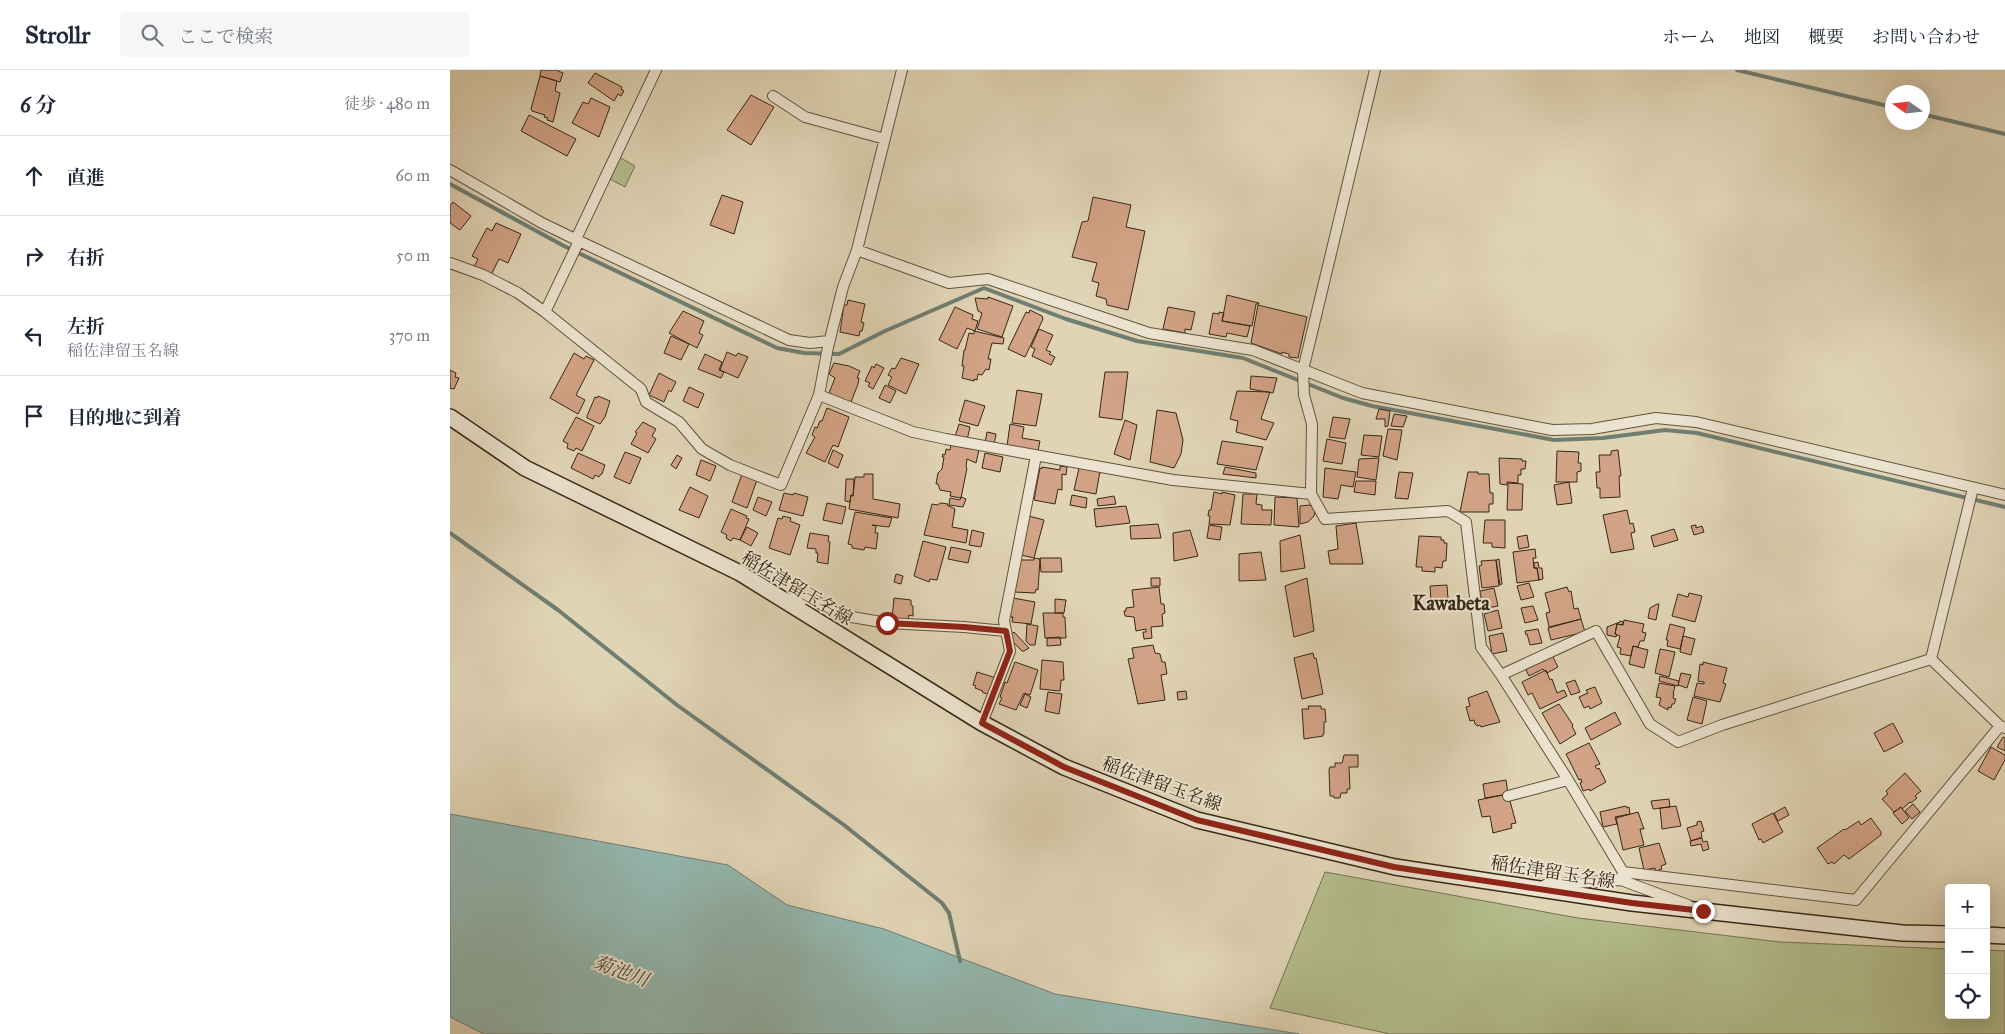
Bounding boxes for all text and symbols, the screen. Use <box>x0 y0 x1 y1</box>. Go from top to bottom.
search box <box>120 12 470 57</box>
text: Strollr <box>25 20 90 50</box>
icon: search <box>138 21 166 49</box>
text: ここで検索 <box>178 25 273 48</box>
text: ホーム <box>1662 26 1716 48</box>
text: 地図 <box>1744 26 1780 48</box>
text: 概要 <box>1808 26 1844 48</box>
text: お問い合わせ <box>1872 26 1980 48</box>
north arrow <box>1885 85 1930 130</box>
text: 6 分 <box>20 92 56 118</box>
text: 徒歩 · 480 m <box>344 94 430 113</box>
icon: ahead <box>20 162 48 190</box>
text: 直進 <box>67 166 105 189</box>
text: 60 m <box>396 166 430 185</box>
icon: right <box>20 242 48 270</box>
text: 右折 <box>67 246 105 269</box>
text: 50 m <box>396 246 430 265</box>
text: 左折 <box>67 315 105 338</box>
icon: left <box>20 322 48 350</box>
text: 370 m <box>389 326 430 345</box>
text: 稲佐津留玉名線 <box>67 341 179 360</box>
icon: arrive <box>20 402 48 430</box>
text: 目的地に到着 <box>67 406 181 429</box>
street label: 稲佐津留玉名線 <box>737 546 857 630</box>
district label: Kawabeta <box>1412 591 1490 615</box>
route start <box>876 612 899 635</box>
street label: 稲佐津留玉名線 <box>1099 752 1225 816</box>
street label: 稲佐津留玉名線 <box>1489 851 1617 893</box>
map controls <box>1945 884 1990 1019</box>
button: + <box>1945 884 1990 929</box>
route end <box>1692 900 1715 923</box>
button: − <box>1945 929 1990 974</box>
water label: 菊池川 <box>590 950 654 992</box>
button: locate <box>1945 974 1990 1019</box>

